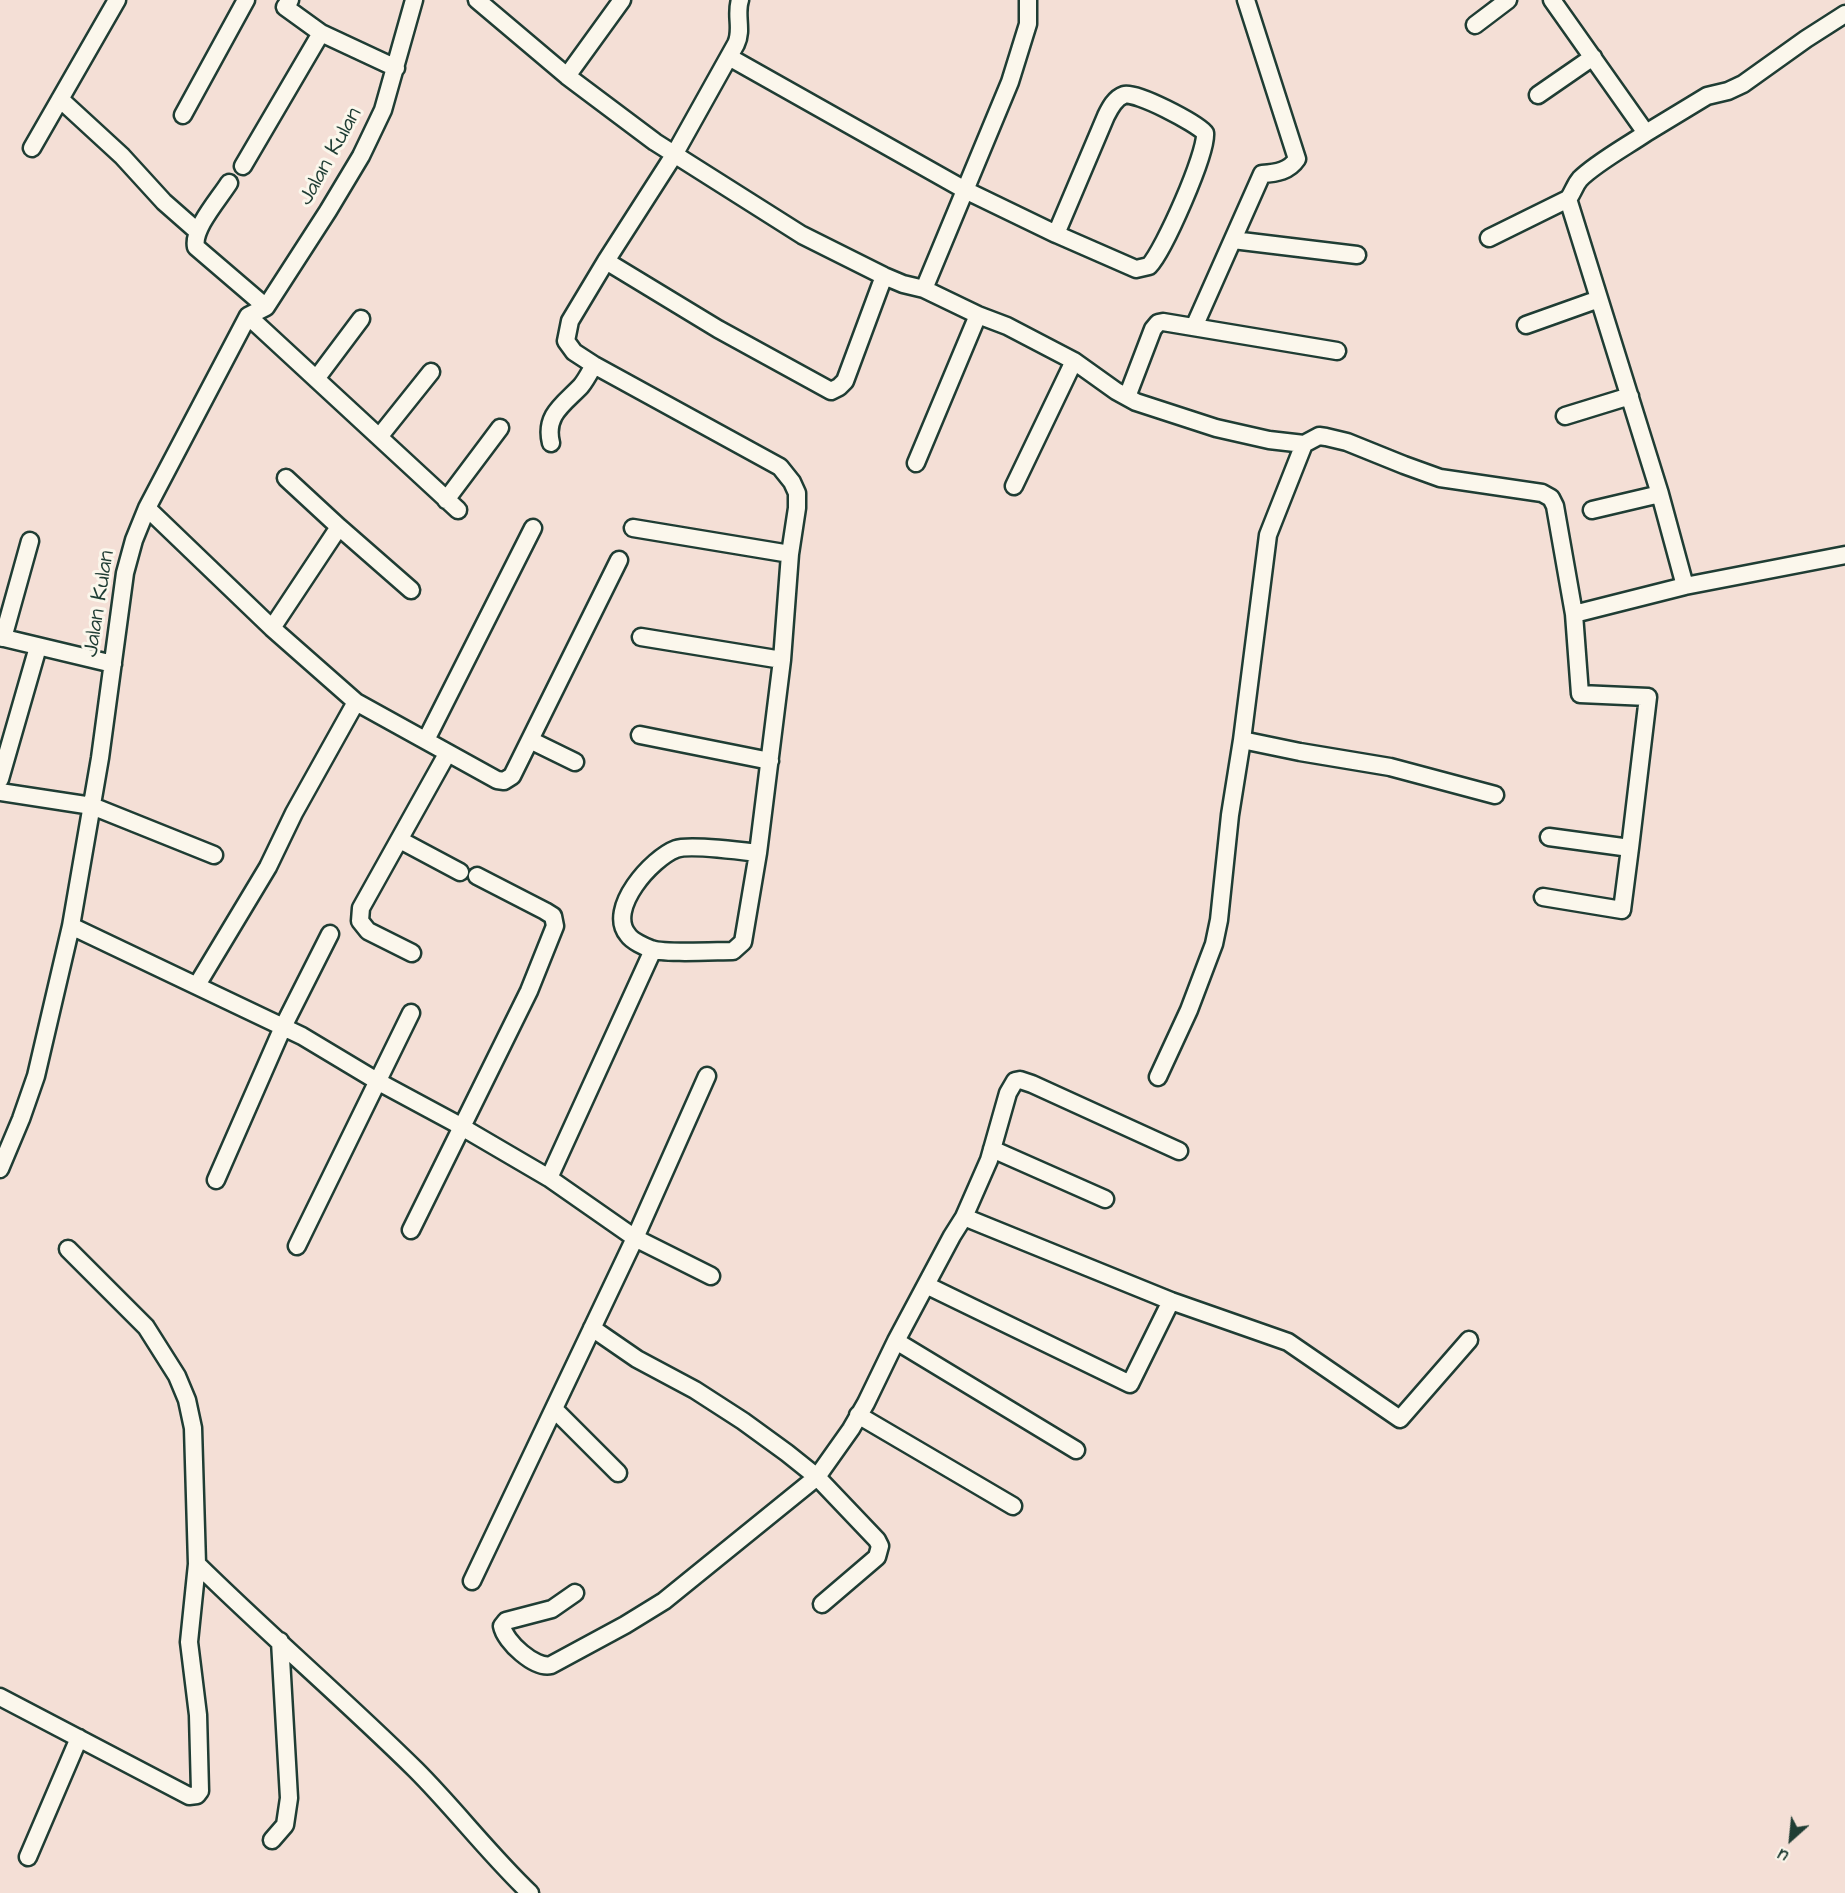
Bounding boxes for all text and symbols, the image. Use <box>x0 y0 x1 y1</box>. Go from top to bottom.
street label: Jalan Kulan <box>293 104 369 210</box>
street label: Jalan Kulan <box>79 549 121 659</box>
north arrow <box>1761 1809 1821 1869</box>
text: U <box>1774 1843 1792 1867</box>

